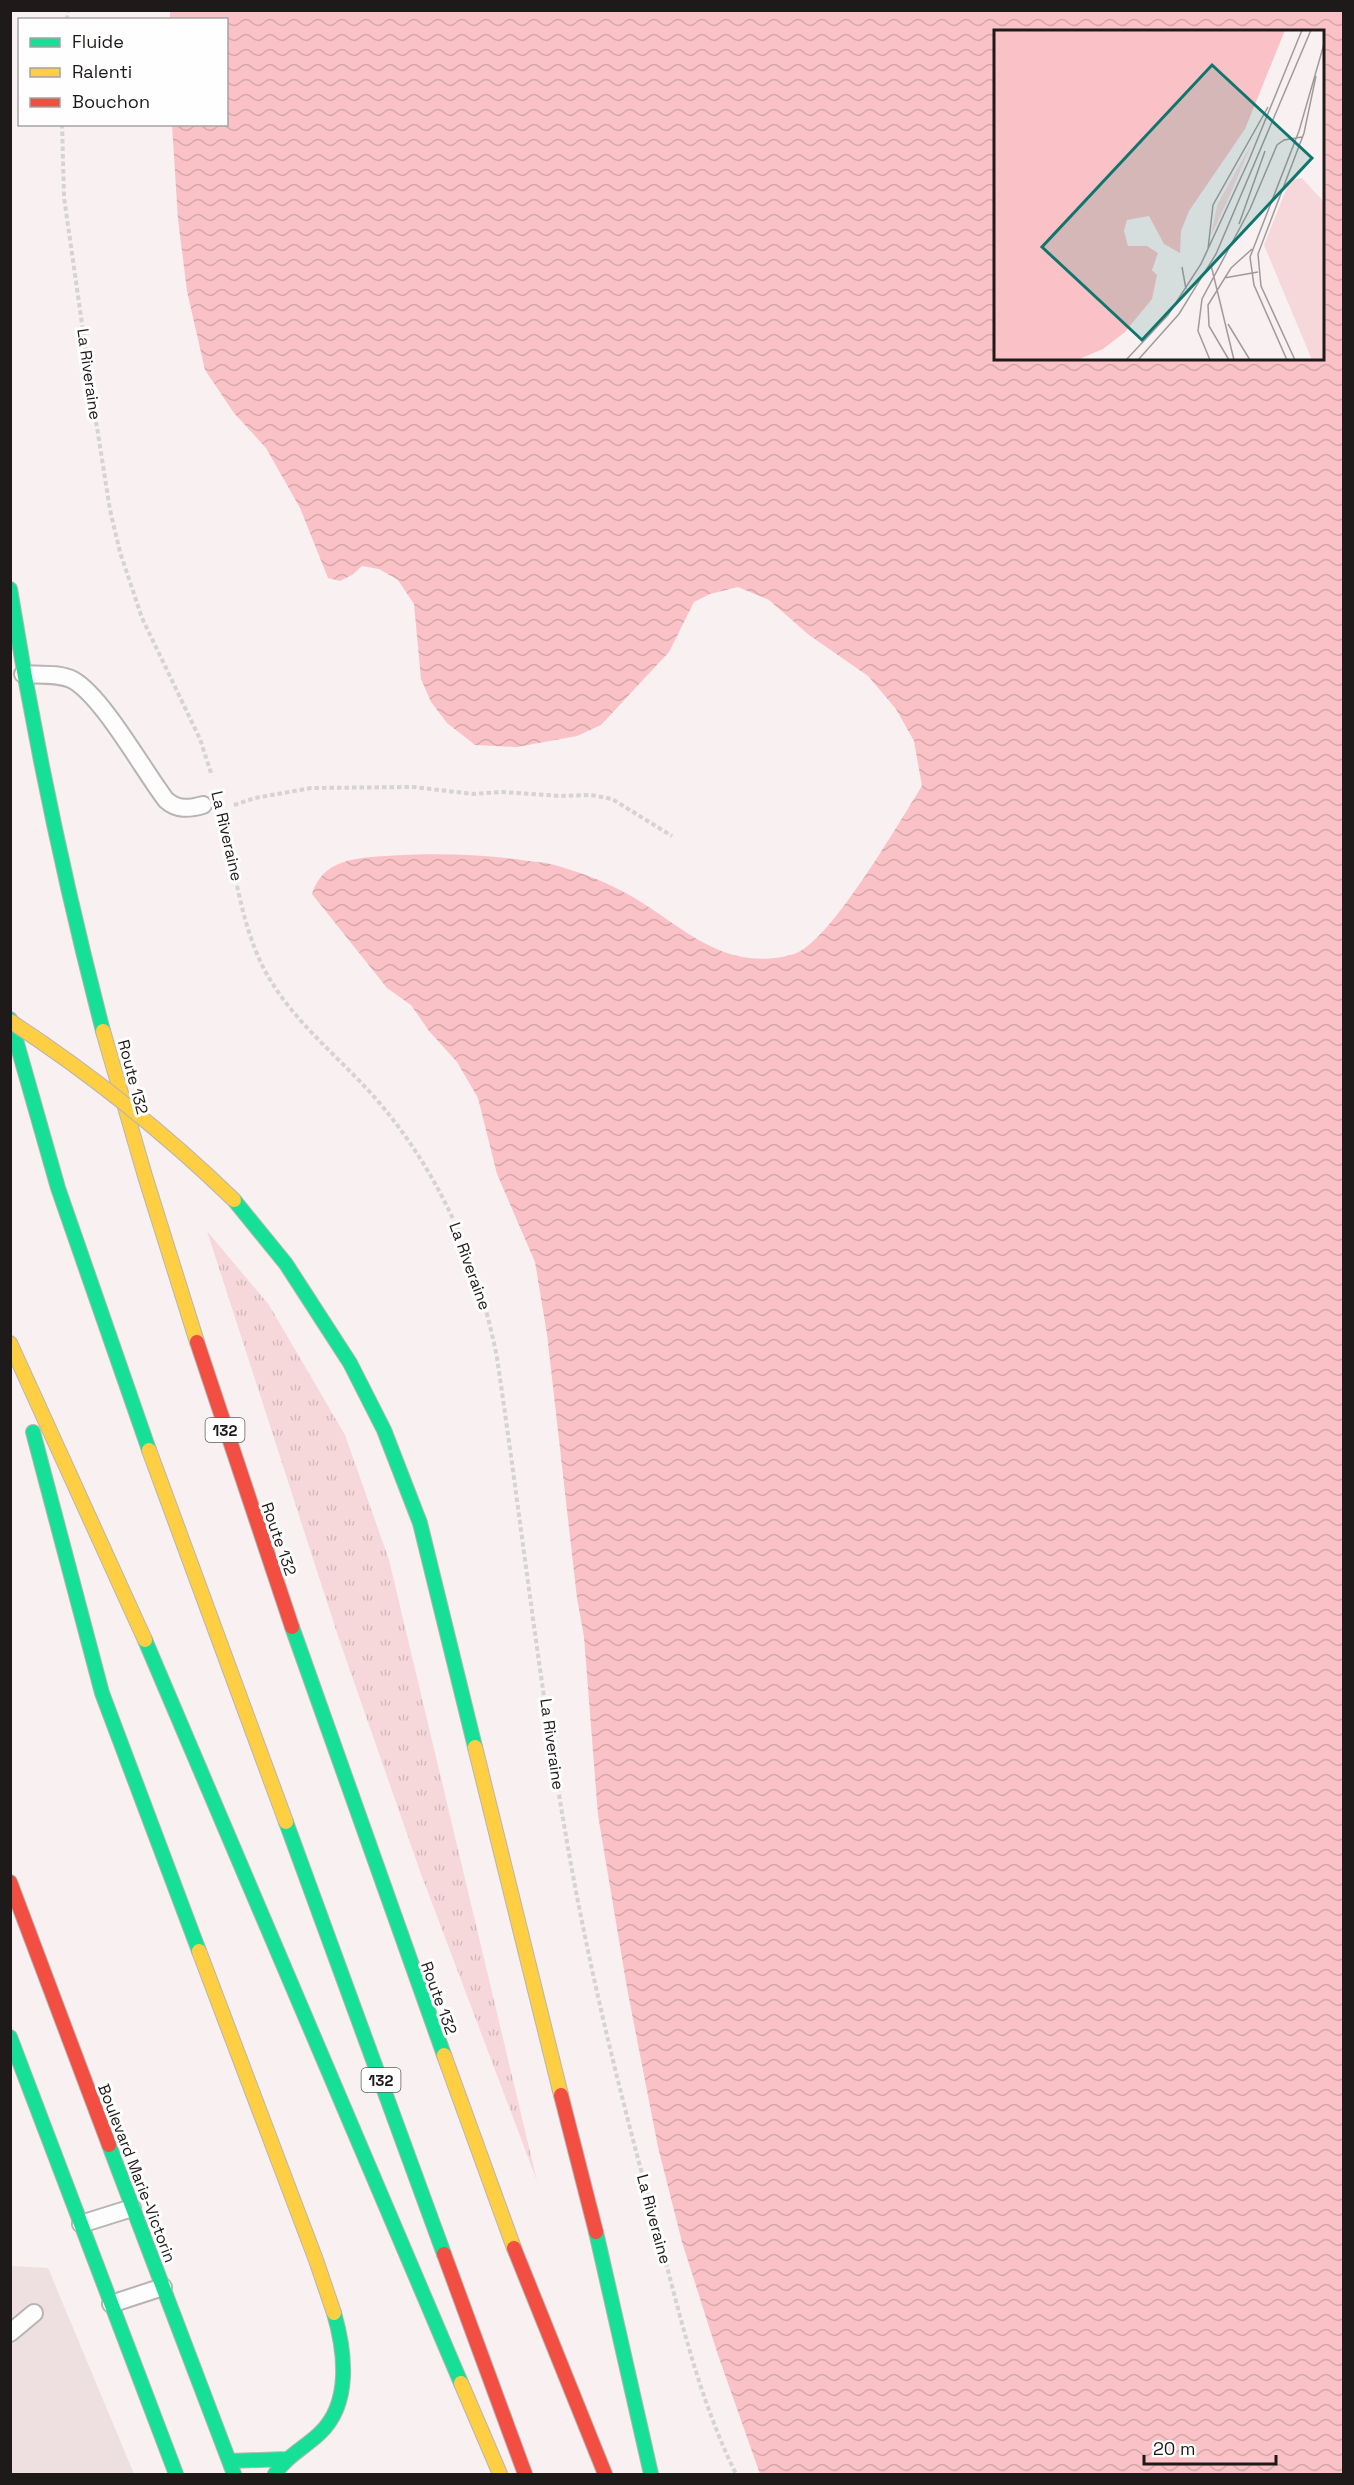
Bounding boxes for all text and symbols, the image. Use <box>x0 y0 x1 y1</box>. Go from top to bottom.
legend <box>18 18 228 126</box>
text: Fluide <box>72 30 124 53</box>
inset map <box>994 30 1324 360</box>
text: Ralenti <box>72 60 132 83</box>
text: Bouchon <box>72 90 150 113</box>
street label: La Riveraine <box>72 327 106 421</box>
street label: La Riveraine <box>206 789 248 883</box>
street label: Route 132 <box>113 1037 153 1117</box>
street label: La Riveraine <box>444 1219 496 1313</box>
road number: 132 <box>206 1418 244 1442</box>
street label: Route 132 <box>257 1499 301 1579</box>
street label: La Riveraine <box>535 1697 569 1791</box>
street label: Route 132 <box>416 1958 462 2038</box>
road number: 132 <box>362 2068 400 2092</box>
street label: Boulevard Marie-Victorin <box>93 2081 181 2265</box>
street label: La Riveraine <box>632 2172 676 2266</box>
scale bar <box>1144 2428 1276 2466</box>
text: 20 m <box>1153 2437 1196 2460</box>

